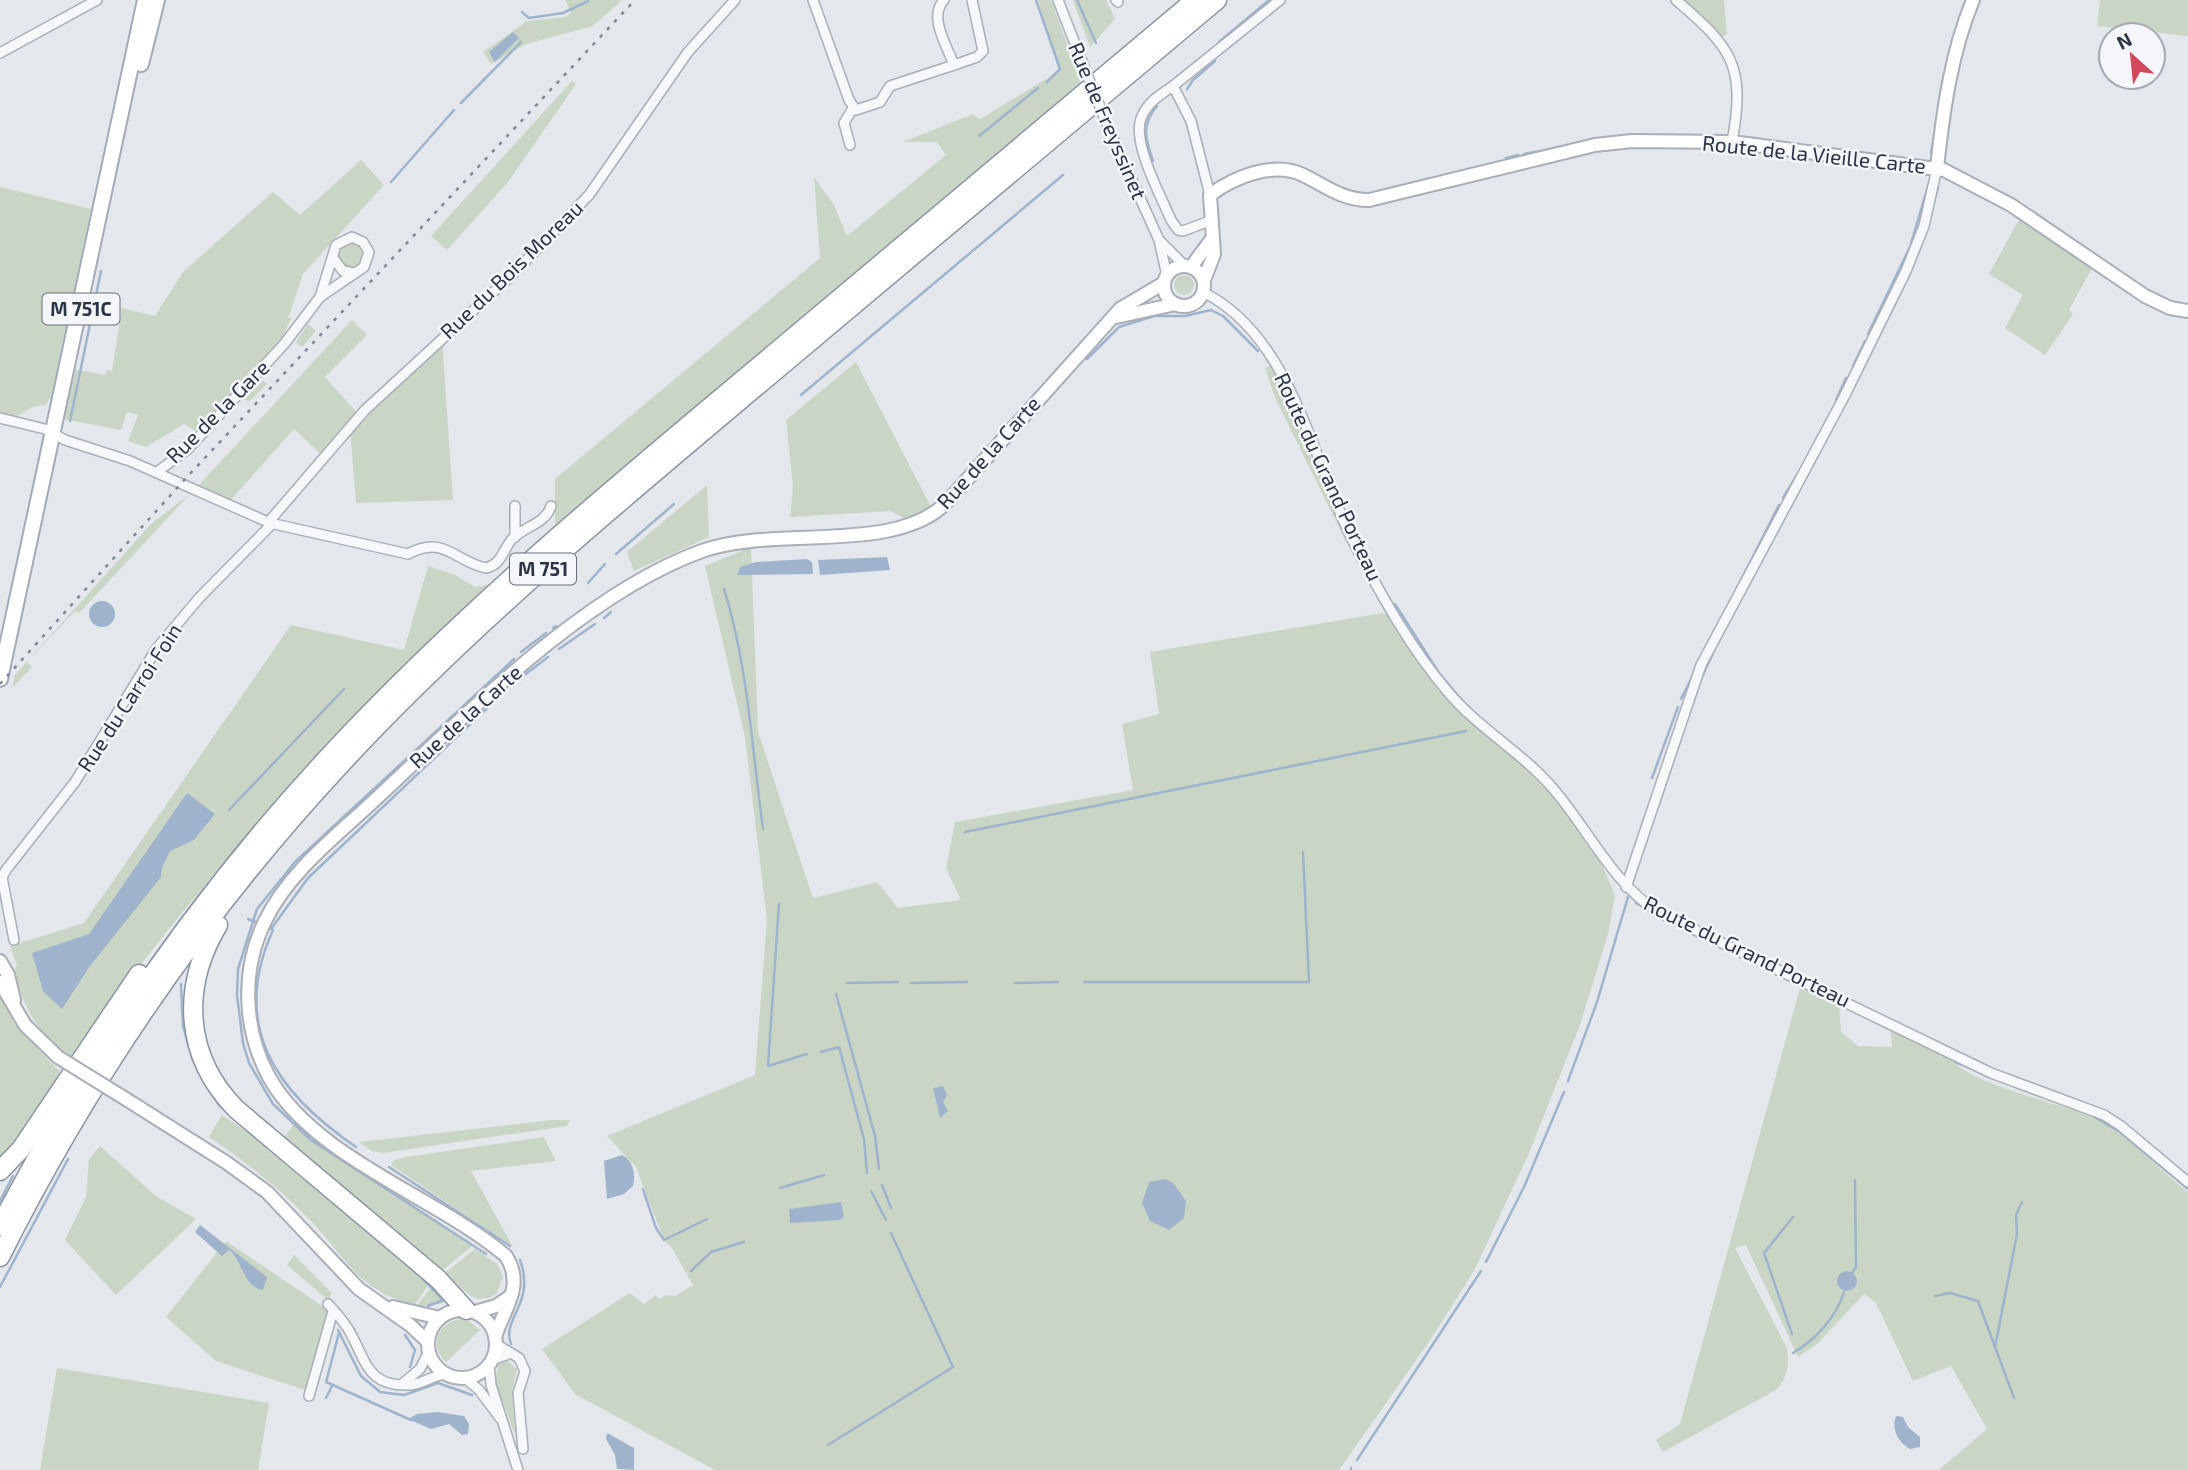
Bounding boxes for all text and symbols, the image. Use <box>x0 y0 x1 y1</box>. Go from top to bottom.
north arrow <box>2097 21 2167 91</box>
text: N <box>2113 27 2135 54</box>
street label: Rue de Freyssinet <box>1064 38 1153 203</box>
street label: Route de la Vieille Carte <box>1701 129 1927 178</box>
street label: Rue du Bois Moreau <box>435 195 587 343</box>
road number: M 751C <box>42 294 119 324</box>
street label: Rue de la Gare <box>160 354 274 468</box>
street label: Route du Grand Porteau <box>1270 368 1389 584</box>
street label: Rue de la Carte <box>931 391 1045 513</box>
road number: M 751 <box>510 554 576 584</box>
street label: Rue du Carroi Foin <box>71 618 186 776</box>
street label: Rue de la Carte <box>404 659 526 773</box>
street label: Route du Grand Porteau <box>1640 890 1855 1012</box>

